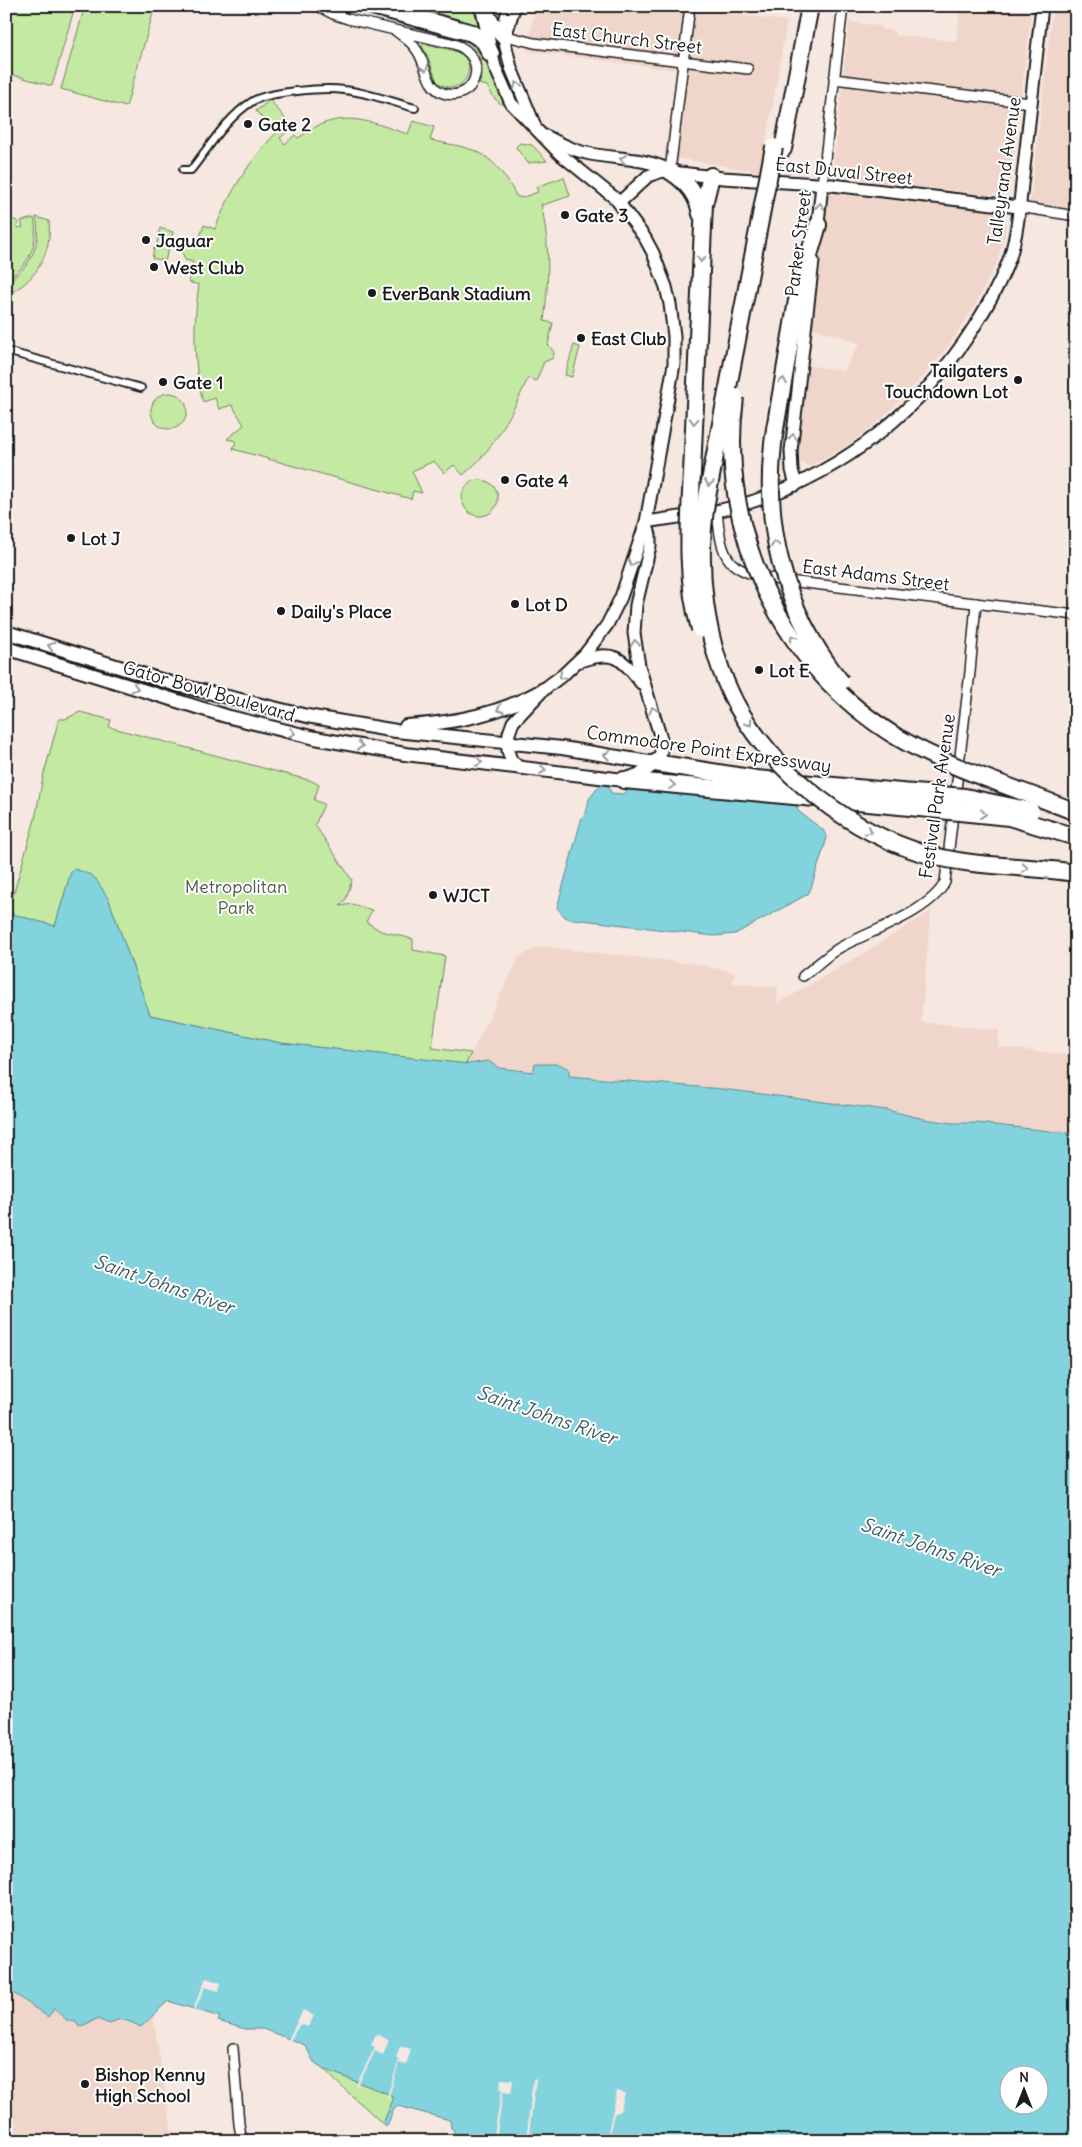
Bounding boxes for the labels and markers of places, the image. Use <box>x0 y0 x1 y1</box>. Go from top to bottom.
place label: Gate 2 <box>258 113 311 136</box>
marker: Gate 2 <box>242 118 254 130</box>
place label: Gate 3 <box>575 204 628 227</box>
marker: Gate 3 <box>559 209 571 221</box>
place label: Jaguar <box>156 229 214 252</box>
marker: Jaguar <box>140 234 152 246</box>
place label: West Club <box>164 256 244 279</box>
marker: West Club <box>148 261 160 273</box>
place label: EverBank Stadium <box>382 282 531 305</box>
marker: EverBank Stadium <box>366 287 378 299</box>
place label: East Club <box>591 327 667 350</box>
marker: East Club <box>575 332 587 344</box>
place label: Tailgaters Touchdown Lot <box>884 359 1009 403</box>
place label: Gate 1 <box>173 371 223 394</box>
marker: Tailgaters Touchdown Lot <box>1012 374 1024 386</box>
marker: Gate 1 <box>157 376 169 388</box>
place label: Gate 4 <box>515 469 569 492</box>
marker: Gate 4 <box>499 474 511 486</box>
place label: Lot J <box>81 527 121 550</box>
marker: Lot J <box>65 532 77 544</box>
place label: Lot D <box>525 593 568 616</box>
marker: Lot D <box>509 598 521 610</box>
place label: Daily's Place <box>291 600 392 623</box>
marker: Daily's Place <box>275 605 287 617</box>
place label: Lot E <box>769 659 810 682</box>
marker: Lot E <box>753 664 765 676</box>
place label: WJCT <box>443 884 490 907</box>
marker: WJCT <box>427 889 439 901</box>
place label: Bishop Kenny High School <box>95 2063 205 2107</box>
marker: Bishop Kenny High School <box>79 2078 91 2090</box>

